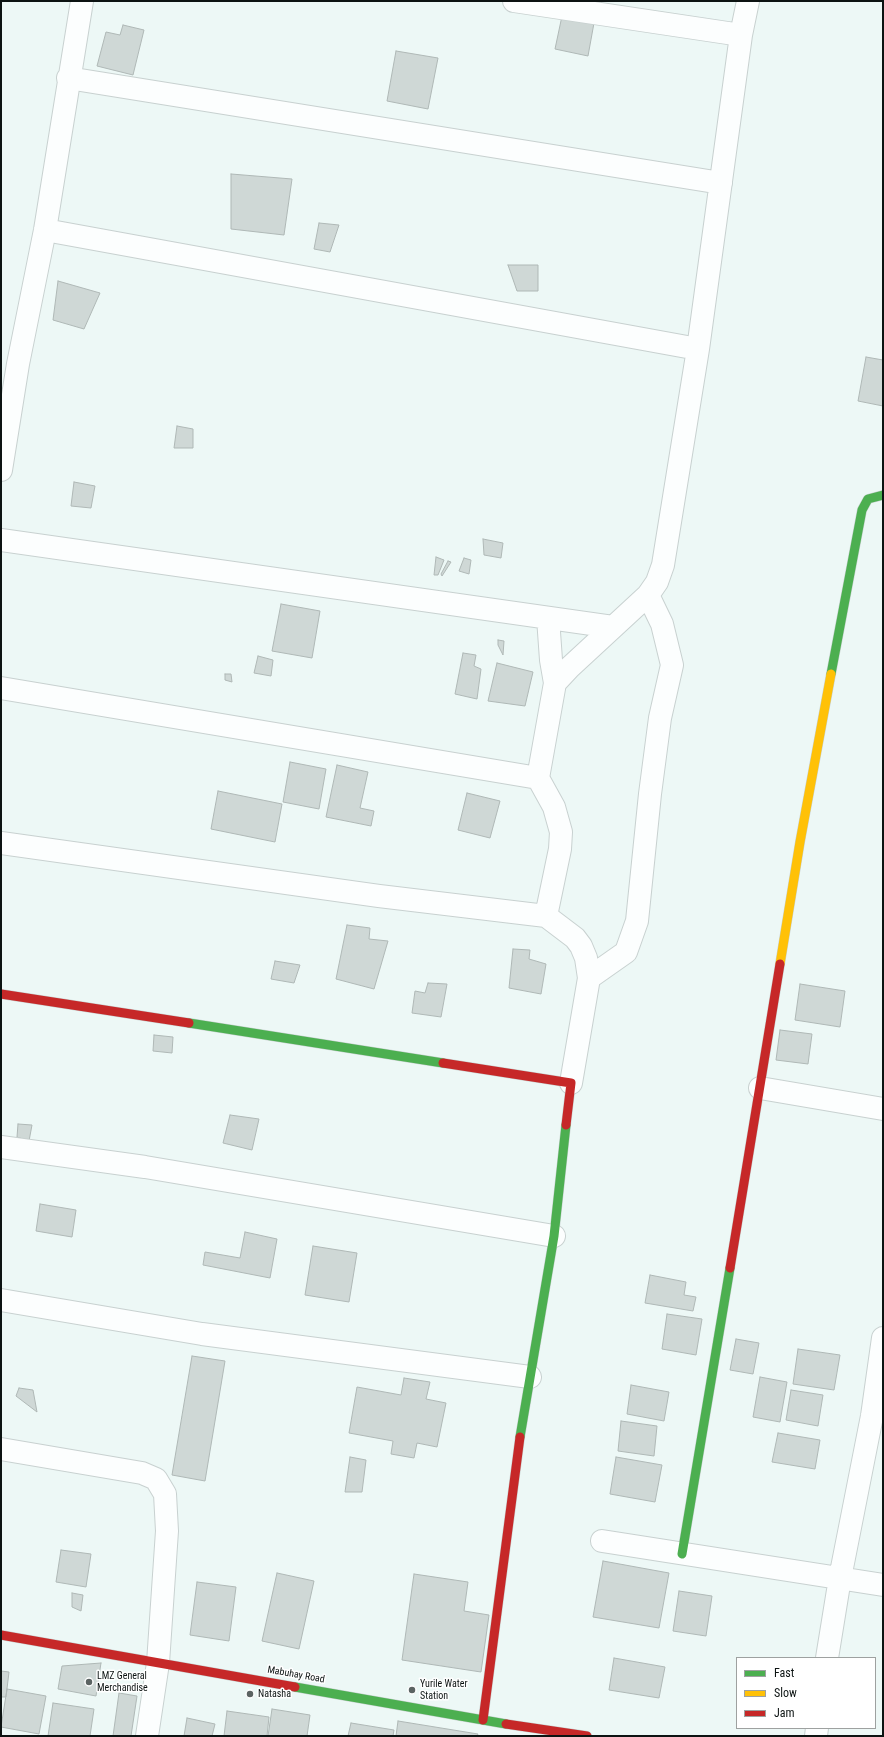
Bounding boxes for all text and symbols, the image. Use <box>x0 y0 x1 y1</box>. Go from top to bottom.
legend <box>736 1657 876 1729</box>
street label: Mabuhay Road <box>266 1664 326 1686</box>
text: Fast <box>774 1666 794 1680</box>
place label: LMZ General Merchandise <box>97 1670 148 1694</box>
marker: LMZ General Merchandise <box>84 1677 94 1687</box>
place label: Yurile Water Station <box>420 1678 467 1702</box>
marker: Yurile Water Station <box>407 1685 417 1695</box>
text: Slow <box>774 1686 797 1700</box>
place label: Natasha <box>258 1688 291 1700</box>
marker: Natasha <box>245 1689 255 1699</box>
text: Jam <box>774 1706 795 1720</box>

